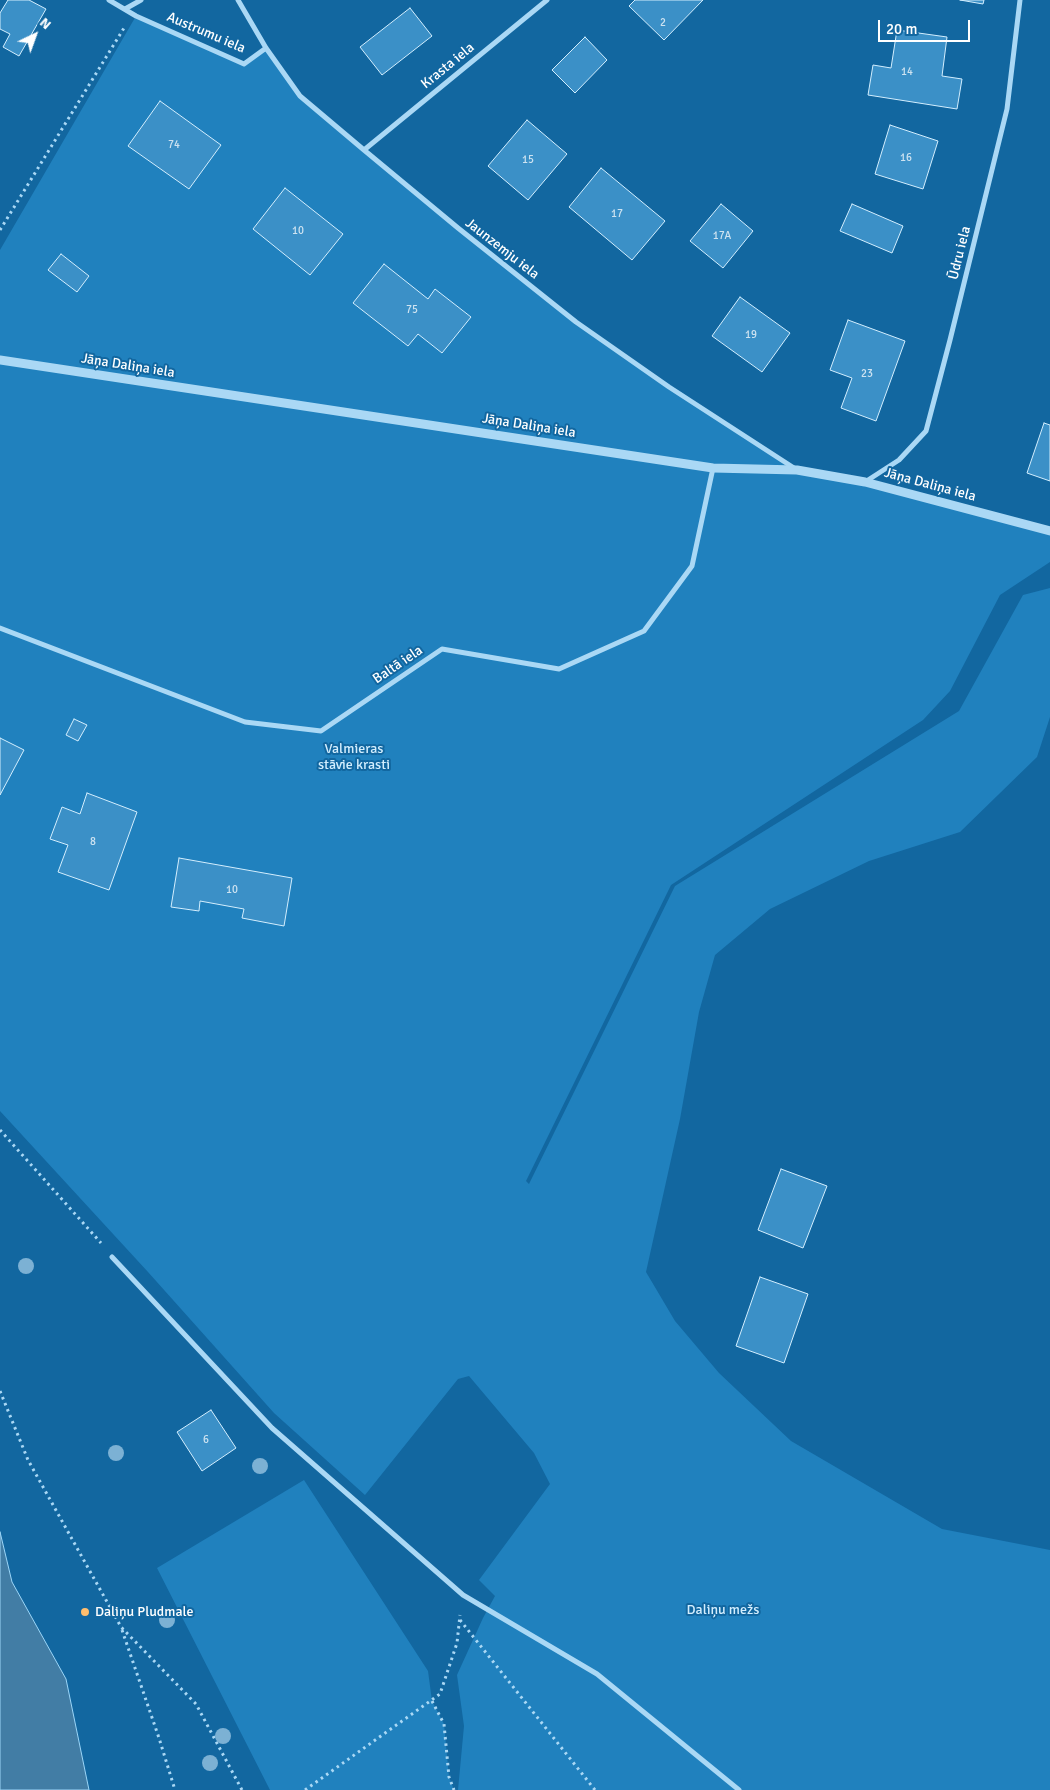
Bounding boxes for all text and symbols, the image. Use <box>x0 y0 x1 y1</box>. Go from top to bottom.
street label: Austrumu iela <box>164 9 248 57</box>
north arrow <box>10 10 60 60</box>
scale bar <box>880 10 972 42</box>
text: N <box>36 14 55 33</box>
house number: 2 <box>660 16 666 30</box>
text: 20 m <box>886 20 917 38</box>
street label: Krasta iela <box>418 39 478 93</box>
house number: 14 <box>901 65 913 79</box>
house number: 74 <box>168 138 180 152</box>
house number: 16 <box>900 151 912 165</box>
house number: 15 <box>522 153 534 167</box>
house number: 17 <box>611 207 623 221</box>
street label: Jaunzemju iela <box>462 215 542 283</box>
house number: 10 <box>292 224 304 238</box>
street label: Ūdru iela <box>945 224 975 282</box>
house number: 17A <box>713 229 731 243</box>
house number: 75 <box>406 303 418 317</box>
house number: 19 <box>745 328 757 342</box>
street label: Jāņa Daliņa iela <box>80 350 176 382</box>
house number: 23 <box>861 367 873 381</box>
street label: Jāņa Daliņa iela <box>481 410 577 442</box>
street label: Jāņa Daliņa iela <box>882 465 978 505</box>
street label: Baltā iela <box>370 642 426 688</box>
park label: Valmieras stāvie krasti <box>318 741 390 774</box>
house number: 8 <box>90 835 96 849</box>
house number: 10 <box>226 883 238 897</box>
house number: 6 <box>203 1433 209 1447</box>
park label: Daliņu mežs <box>687 1602 759 1618</box>
place label: Daliņu Pludmale <box>95 1604 193 1620</box>
marker: Daliņu Pludmale <box>79 1606 91 1618</box>

